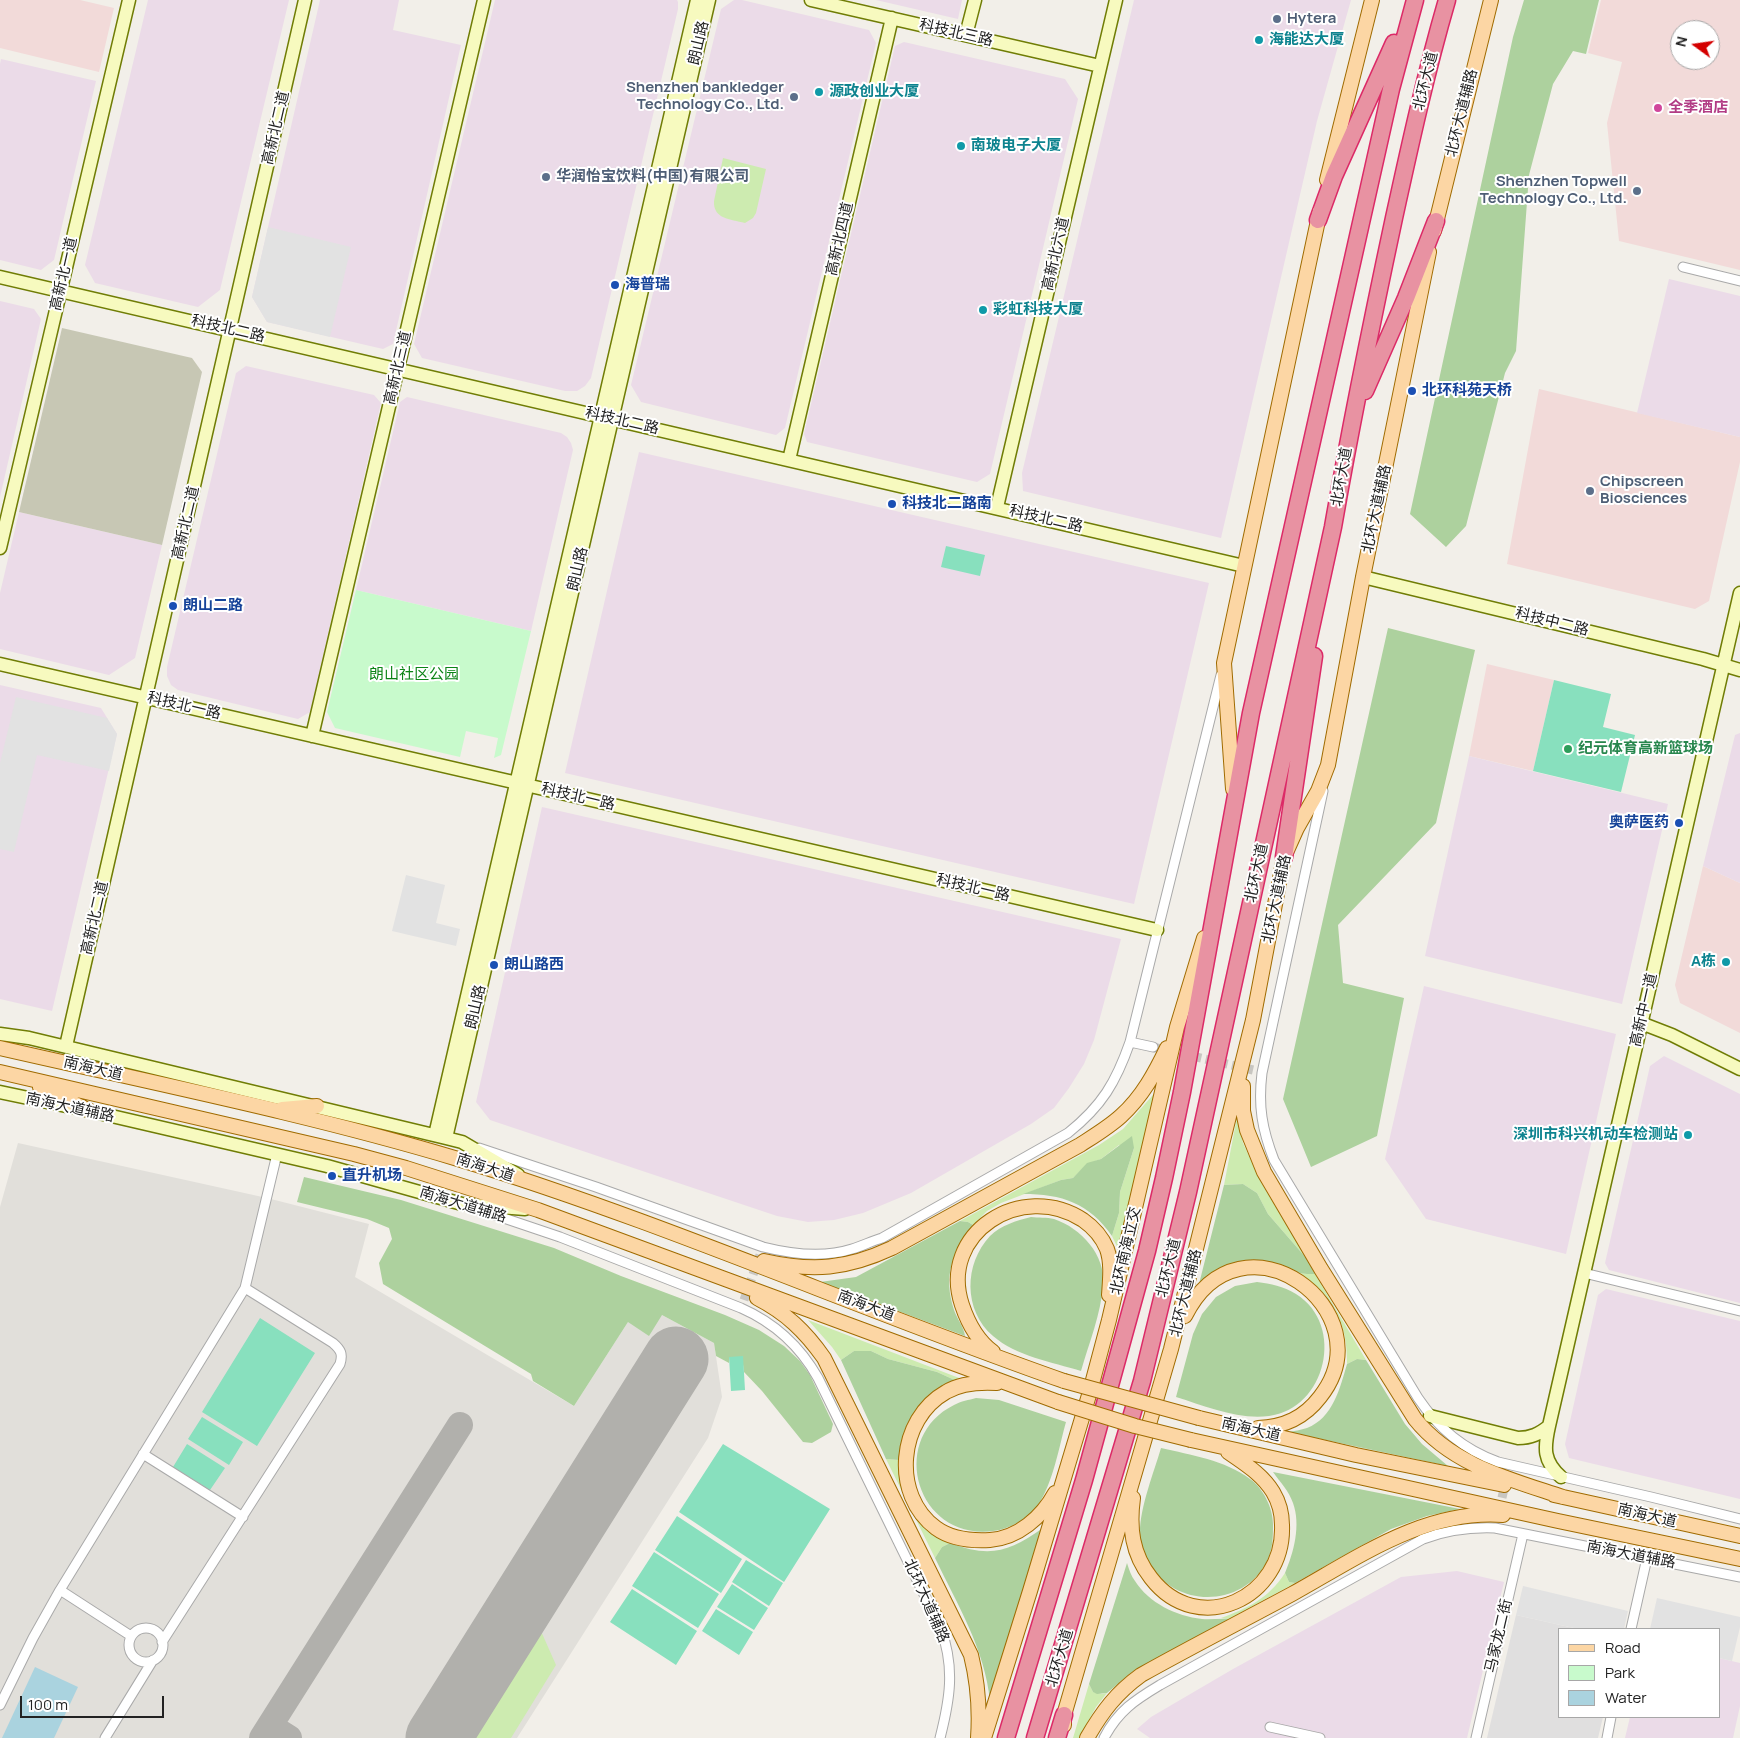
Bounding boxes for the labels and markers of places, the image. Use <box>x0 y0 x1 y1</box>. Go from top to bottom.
place label: Hytera <box>1287 10 1336 28</box>
marker: Hytera <box>1271 13 1283 25</box>
place label: 海能达大厦 <box>1269 31 1344 49</box>
marker: 海能达大厦 <box>1253 34 1265 46</box>
place label: Shenzhen bankledger Technology Co., Ltd. <box>626 79 784 114</box>
place label: 源政创业大厦 <box>829 83 919 101</box>
marker: 源政创业大厦 <box>813 86 825 98</box>
marker: Shenzhen bankledger Technology Co., Ltd. <box>788 91 800 103</box>
place label: 全季酒店 <box>1668 99 1728 117</box>
marker: 全季酒店 <box>1652 102 1664 114</box>
place label: 南玻电子大厦 <box>971 137 1061 155</box>
marker: 南玻电子大厦 <box>955 140 967 152</box>
place label: 华润怡宝饮料(中国)有限公司 <box>556 168 750 186</box>
marker: 华润怡宝饮料(中国)有限公司 <box>540 171 552 183</box>
place label: Shenzhen Topwell Technology Co., Ltd. <box>1480 173 1627 208</box>
marker: Shenzhen Topwell Technology Co., Ltd. <box>1631 185 1643 197</box>
place label: 海普瑞 <box>625 276 670 294</box>
marker: 海普瑞 <box>609 279 621 291</box>
place label: 彩虹科技大厦 <box>993 301 1083 319</box>
marker: 彩虹科技大厦 <box>977 304 989 316</box>
place label: 北环科苑天桥 <box>1422 382 1512 400</box>
marker: 北环科苑天桥 <box>1406 385 1418 397</box>
place label: Chipscreen Biosciences <box>1600 473 1687 508</box>
marker: Chipscreen Biosciences <box>1584 485 1596 497</box>
place label: 科技北二路南 <box>902 495 992 513</box>
marker: 科技北二路南 <box>886 498 898 510</box>
place label: 朗山二路 <box>183 597 243 615</box>
marker: 朗山二路 <box>167 600 179 612</box>
place label: 纪元体育高新篮球场 <box>1578 740 1713 758</box>
marker: 纪元体育高新篮球场 <box>1562 743 1574 755</box>
place label: 奥萨医药 <box>1609 814 1669 832</box>
marker: 奥萨医药 <box>1673 817 1685 829</box>
place label: A栋 <box>1691 953 1716 971</box>
place label: 朗山路西 <box>504 956 564 974</box>
marker: A栋 <box>1720 956 1732 968</box>
marker: 朗山路西 <box>488 959 500 971</box>
place label: 深圳市科兴机动车检测站 <box>1513 1126 1678 1144</box>
marker: 深圳市科兴机动车检测站 <box>1682 1129 1694 1141</box>
place label: 直升机场 <box>342 1167 402 1185</box>
marker: 直升机场 <box>326 1170 338 1182</box>

